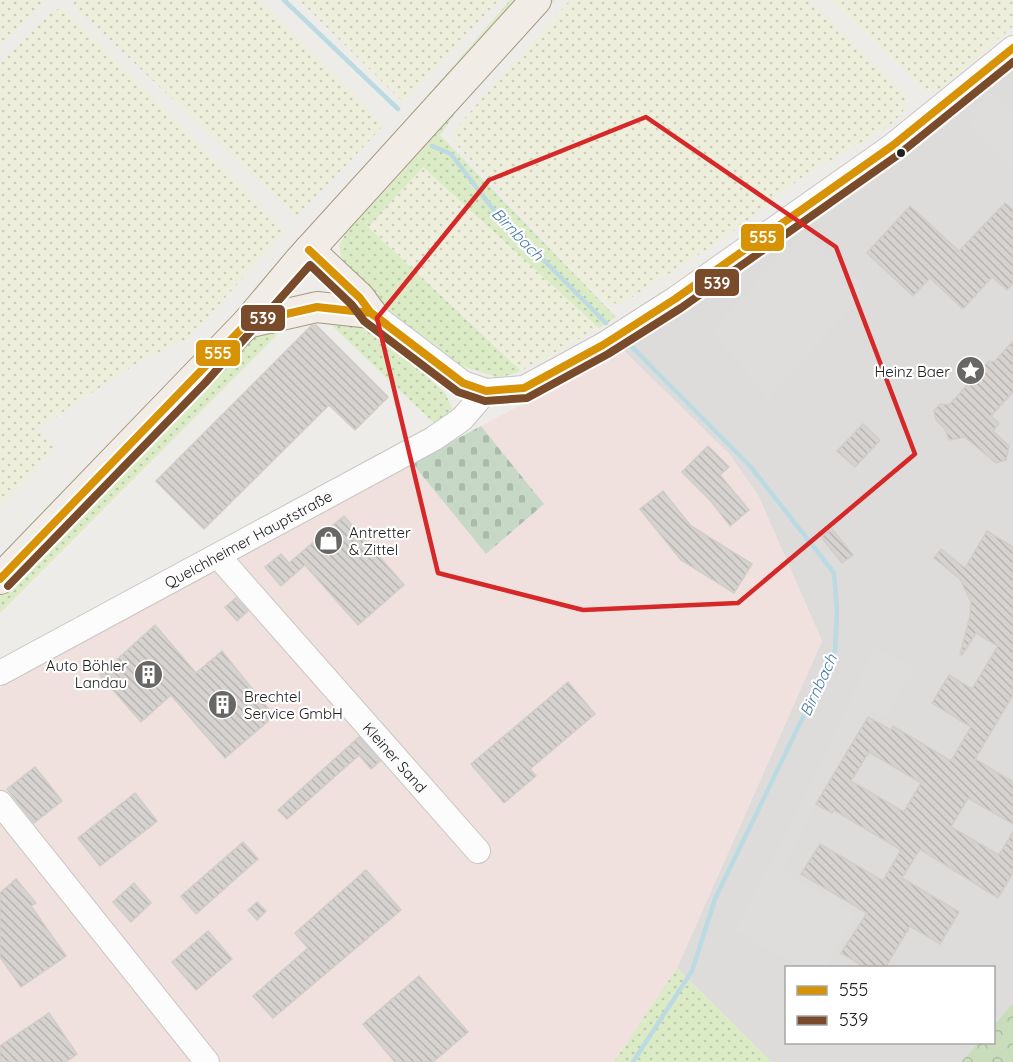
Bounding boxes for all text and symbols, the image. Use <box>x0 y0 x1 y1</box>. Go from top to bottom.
unlabelled marker <box>895 147 907 159</box>
water label: Birnbach <box>488 203 549 265</box>
line badge: 555 <box>740 223 785 252</box>
text: 555 <box>749 227 777 247</box>
line badge: 539 <box>694 268 740 297</box>
text: 539 <box>704 273 730 293</box>
line badge: 539 <box>240 304 286 332</box>
text: 539 <box>250 308 276 328</box>
line badge: 555 <box>195 339 241 367</box>
text: 555 <box>204 343 232 363</box>
place icon: Heinz Baer <box>955 355 987 387</box>
place label: Heinz Baer <box>874 362 950 381</box>
street label: Queichheimer Hauptstraße <box>161 486 335 592</box>
place label: Antretter & Zittel <box>349 523 411 559</box>
shop icon: Antretter & Zittel <box>312 525 344 557</box>
water label: Birnbach <box>795 650 841 719</box>
place label: Auto Böhler Landau <box>46 656 127 692</box>
building icon: Auto Böhler Landau <box>132 658 164 690</box>
place label: Brechtel Service GmbH <box>244 687 343 723</box>
building icon: Brechtel Service GmbH <box>207 689 239 721</box>
street label: Kleiner Sand <box>359 718 431 796</box>
legend <box>785 966 995 1044</box>
text: 555 <box>839 978 868 1001</box>
text: 539 <box>839 1008 868 1031</box>

